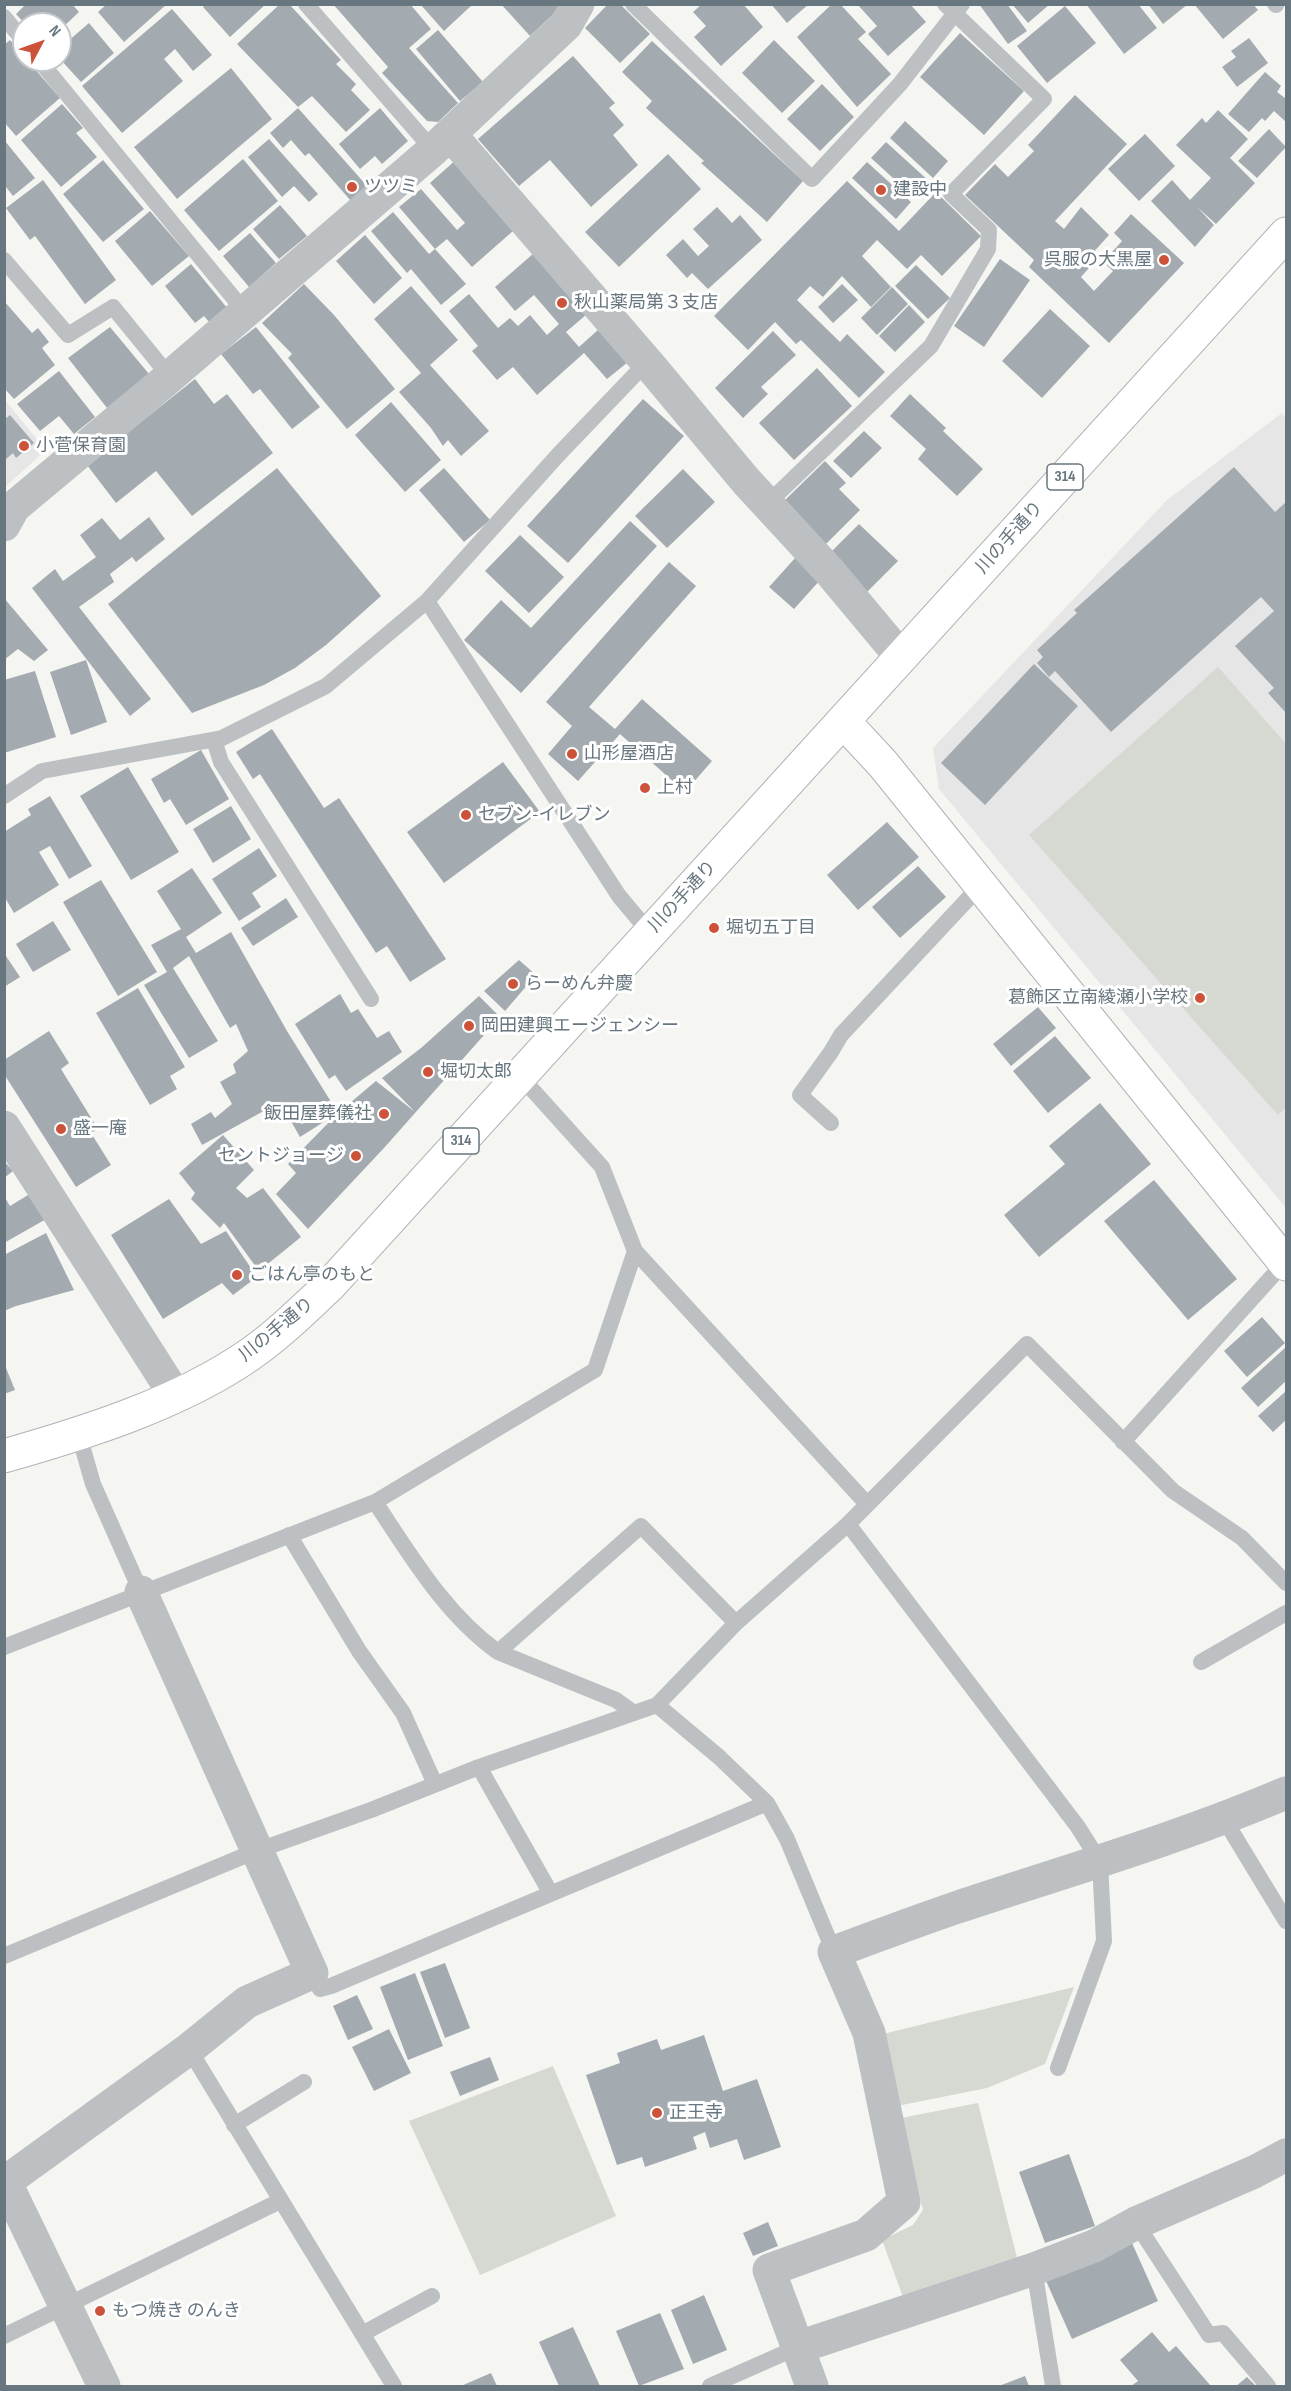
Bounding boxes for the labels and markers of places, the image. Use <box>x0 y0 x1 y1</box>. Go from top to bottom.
place label: ツツミ <box>364 176 418 198</box>
place label: 建設中 <box>893 179 947 201</box>
marker: ツツミ <box>345 180 359 194</box>
marker: 建設中 <box>874 183 888 197</box>
place label: 呉服の大黒屋 <box>1044 249 1152 271</box>
marker: 呉服の大黒屋 <box>1157 253 1171 267</box>
place label: 秋山薬局第３支店 <box>574 292 718 314</box>
marker: 秋山薬局第３支店 <box>555 296 569 310</box>
place label: 小菅保育園 <box>36 435 126 457</box>
marker: 小菅保育園 <box>17 439 31 453</box>
place label: 山形屋酒店 <box>584 743 674 765</box>
marker: 山形屋酒店 <box>565 747 579 761</box>
place label: 上村 <box>657 777 693 799</box>
marker: 上村 <box>638 781 652 795</box>
place label: セブン-イレブン <box>478 804 611 826</box>
marker: セブン-イレブン <box>459 808 473 822</box>
place label: 堀切五丁目 <box>726 917 816 939</box>
marker: 堀切五丁目 <box>707 921 721 935</box>
place label: らーめん弁慶 <box>525 973 633 995</box>
marker: らーめん弁慶 <box>506 977 520 991</box>
place label: 葛飾区立南綾瀬小学校 <box>1008 987 1188 1009</box>
marker: 葛飾区立南綾瀬小学校 <box>1193 991 1207 1005</box>
place label: 岡田建興エージェンシー <box>481 1015 679 1037</box>
marker: 岡田建興エージェンシー <box>462 1019 476 1033</box>
place label: 堀切太郎 <box>440 1061 512 1083</box>
marker: 堀切太郎 <box>421 1065 435 1079</box>
place label: 飯田屋葬儀社 <box>264 1103 372 1125</box>
marker: 飯田屋葬儀社 <box>377 1107 391 1121</box>
place label: 盛一庵 <box>73 1118 127 1140</box>
marker: 盛一庵 <box>54 1122 68 1136</box>
place label: セントジョージ <box>218 1145 344 1167</box>
marker: セントジョージ <box>349 1149 363 1163</box>
place label: ごはん亭のもと <box>249 1264 375 1286</box>
marker: ごはん亭のもと <box>230 1268 244 1282</box>
place label: 正王寺 <box>669 2102 723 2124</box>
marker: 正王寺 <box>650 2106 664 2120</box>
place label: もつ焼き のんき <box>112 2300 241 2322</box>
marker: もつ焼き のんき <box>93 2304 107 2318</box>

